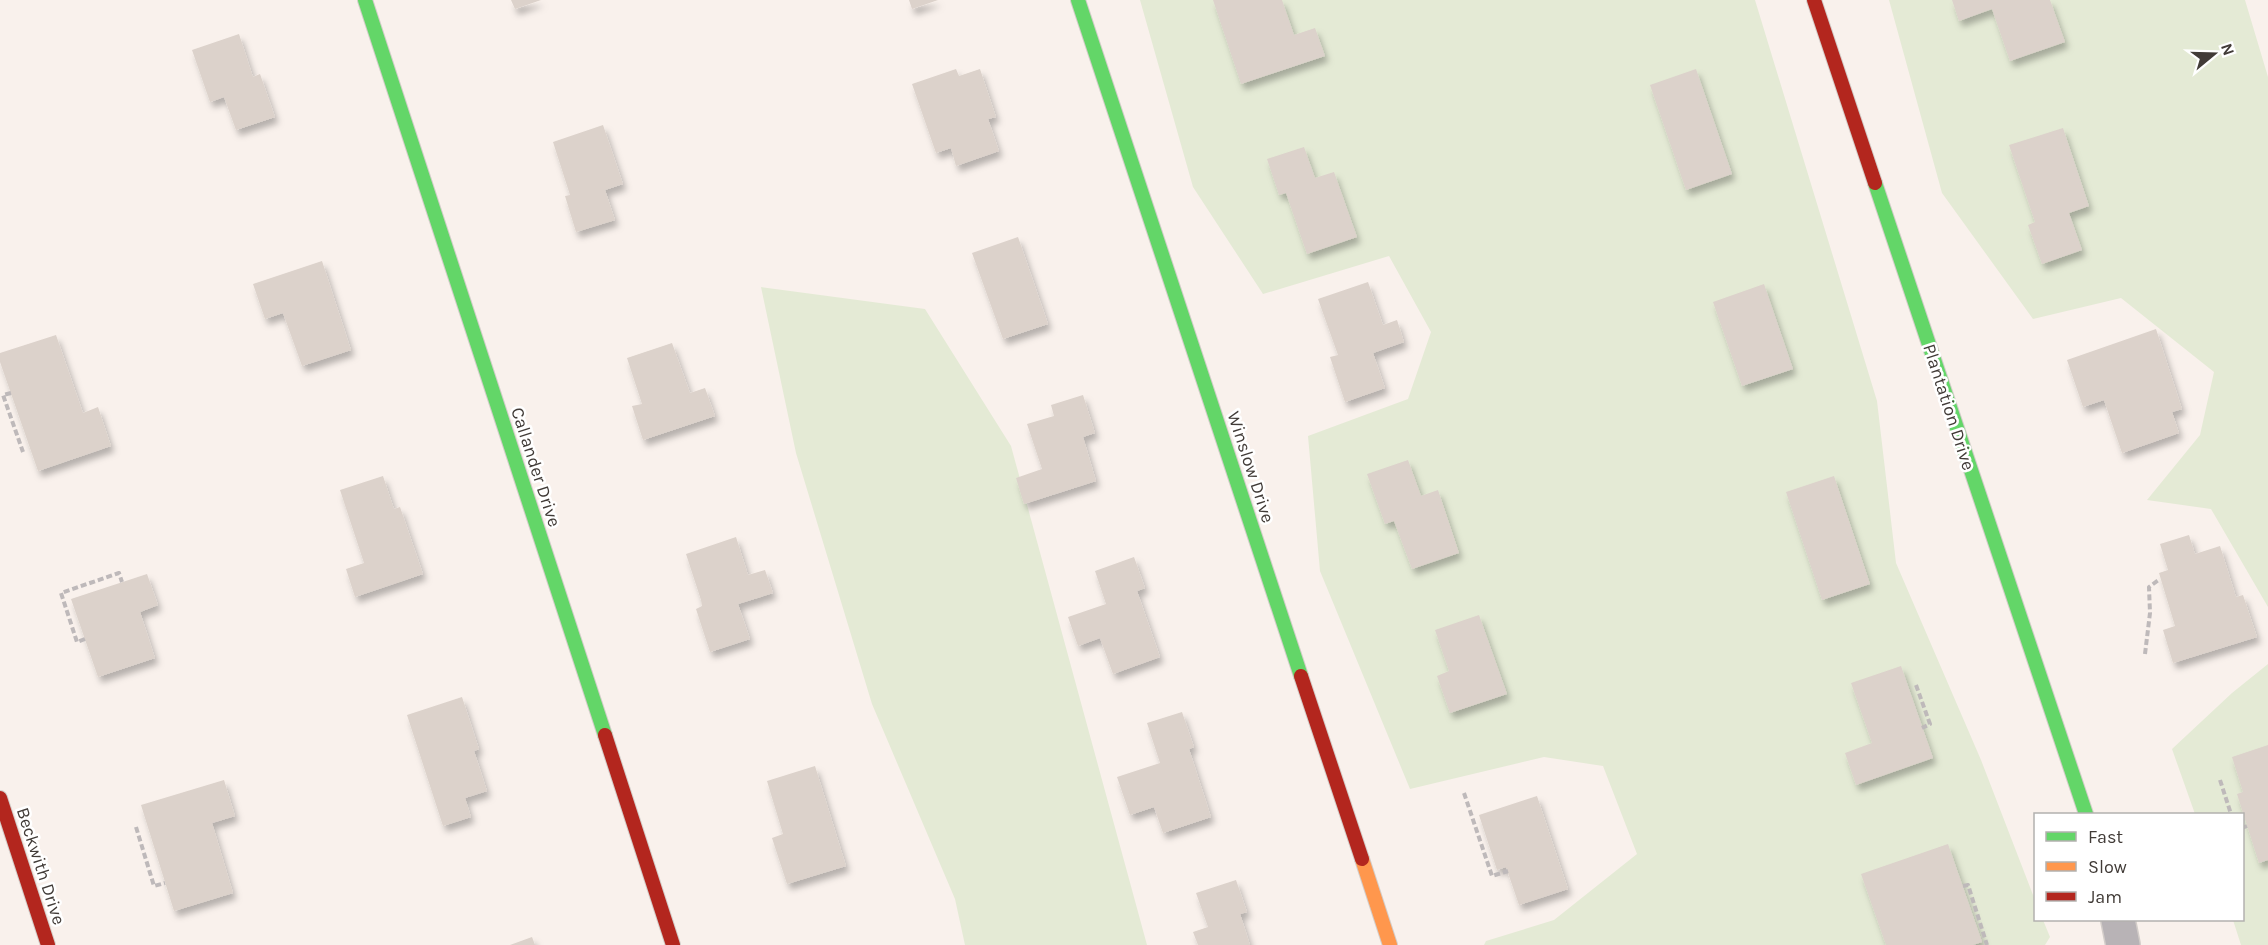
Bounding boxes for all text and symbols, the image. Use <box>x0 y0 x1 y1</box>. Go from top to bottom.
north arrow <box>2184 24 2244 84</box>
text: N <box>2217 41 2239 58</box>
street label: Plantation Drive <box>1918 341 1980 473</box>
street label: Callander Drive <box>506 404 566 530</box>
street label: Winslow Drive <box>1223 408 1279 526</box>
street label: Beckwith Drive <box>12 804 70 928</box>
legend <box>2034 813 2244 921</box>
text: Fast <box>2088 826 2123 848</box>
text: Slow <box>2088 856 2127 878</box>
text: Jam <box>2088 886 2122 908</box>

